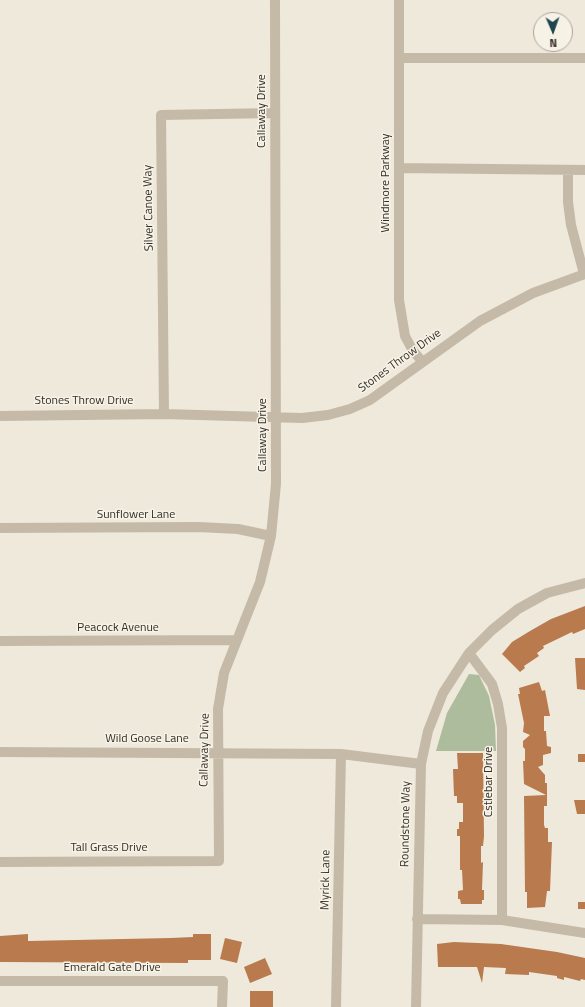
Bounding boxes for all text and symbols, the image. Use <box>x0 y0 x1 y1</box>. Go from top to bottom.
north arrow <box>533 12 573 52</box>
text: N <box>549 35 557 51</box>
street label: Callaway Drive <box>255 74 269 148</box>
street label: Windmore Parkway <box>379 134 393 232</box>
street label: Silver Canoe Way <box>141 165 157 251</box>
street label: Stones Throw Drive <box>356 326 444 396</box>
street label: Stones Throw Drive <box>35 394 133 408</box>
street label: Callaway Drive <box>256 398 270 472</box>
street label: Sunflower Lane <box>97 508 175 522</box>
street label: Peacock Avenue <box>77 621 159 635</box>
street label: Callaway Drive <box>197 713 213 787</box>
street label: Wild Goose Lane <box>105 732 189 746</box>
street label: Cstlebar Drive <box>482 747 496 817</box>
street label: Roundstone Way <box>398 781 414 867</box>
street label: Tall Grass Drive <box>70 841 148 855</box>
street label: Myrick Lane <box>318 850 334 910</box>
street label: Emerald Gate Drive <box>63 961 161 975</box>

